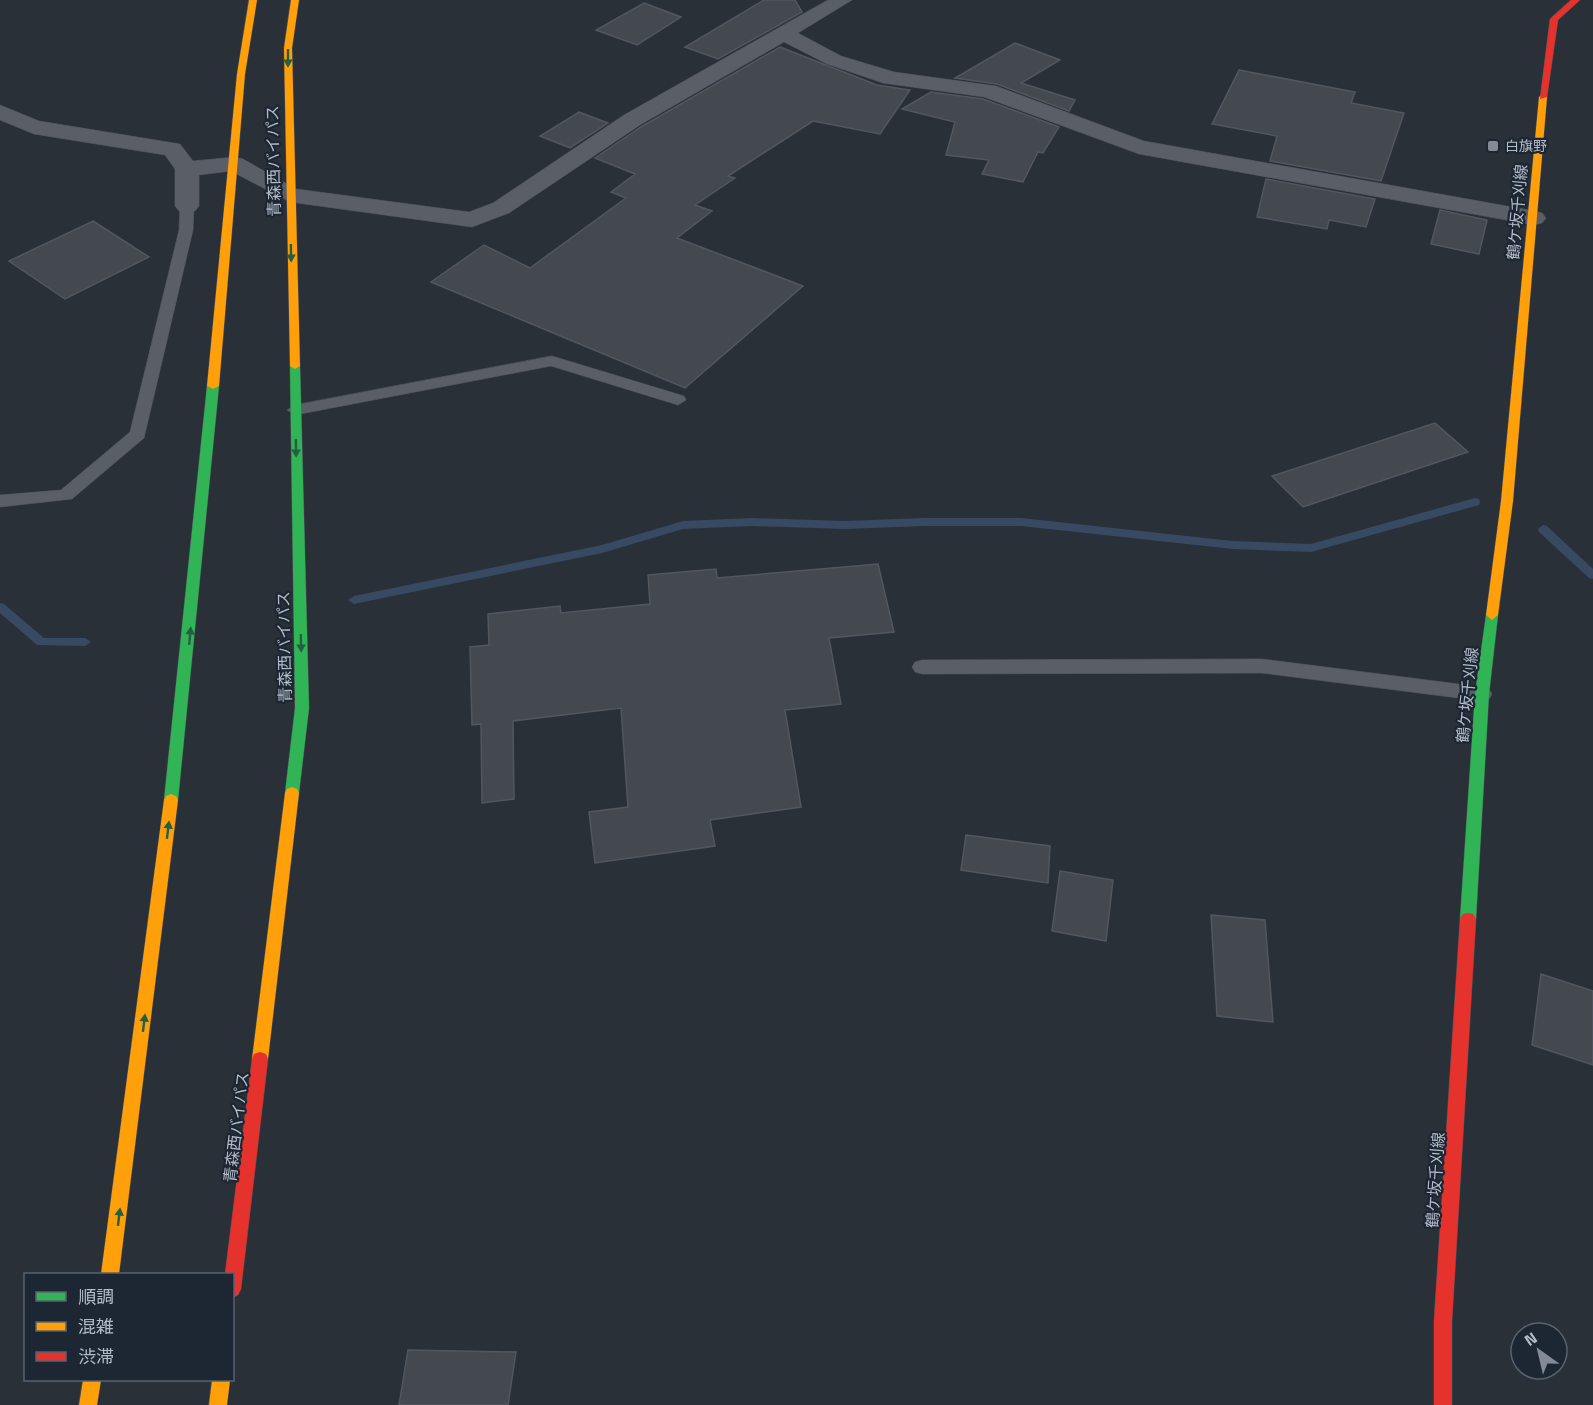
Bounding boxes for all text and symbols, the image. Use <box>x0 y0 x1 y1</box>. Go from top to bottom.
one-way arrow <box>283 48 293 67</box>
street label: 青森西バイパス <box>260 105 286 217</box>
place label: 白旗野 <box>1505 135 1547 156</box>
marker: 白旗野 <box>1486 139 1500 153</box>
street label: 鶴ケ坂千刈線 <box>1501 163 1533 261</box>
one-way arrow <box>287 243 296 262</box>
one-way arrow <box>291 438 301 457</box>
street label: 青森西バイパス <box>271 591 297 703</box>
one-way arrow <box>185 626 195 645</box>
one-way arrow <box>296 633 306 652</box>
street label: 鶴ケ坂千刈線 <box>1450 646 1484 744</box>
one-way arrow <box>163 820 173 839</box>
one-way arrow <box>139 1014 148 1033</box>
street label: 青森西バイパス <box>217 1070 255 1184</box>
street label: 鶴ケ坂千刈線 <box>1420 1131 1450 1229</box>
one-way arrow <box>115 1207 124 1226</box>
legend <box>24 1273 234 1381</box>
text: 順調 <box>78 1283 114 1310</box>
text: 混雑 <box>78 1313 114 1340</box>
north arrow <box>1509 1321 1569 1381</box>
text: N <box>1519 1326 1542 1352</box>
text: 渋滞 <box>78 1343 114 1370</box>

